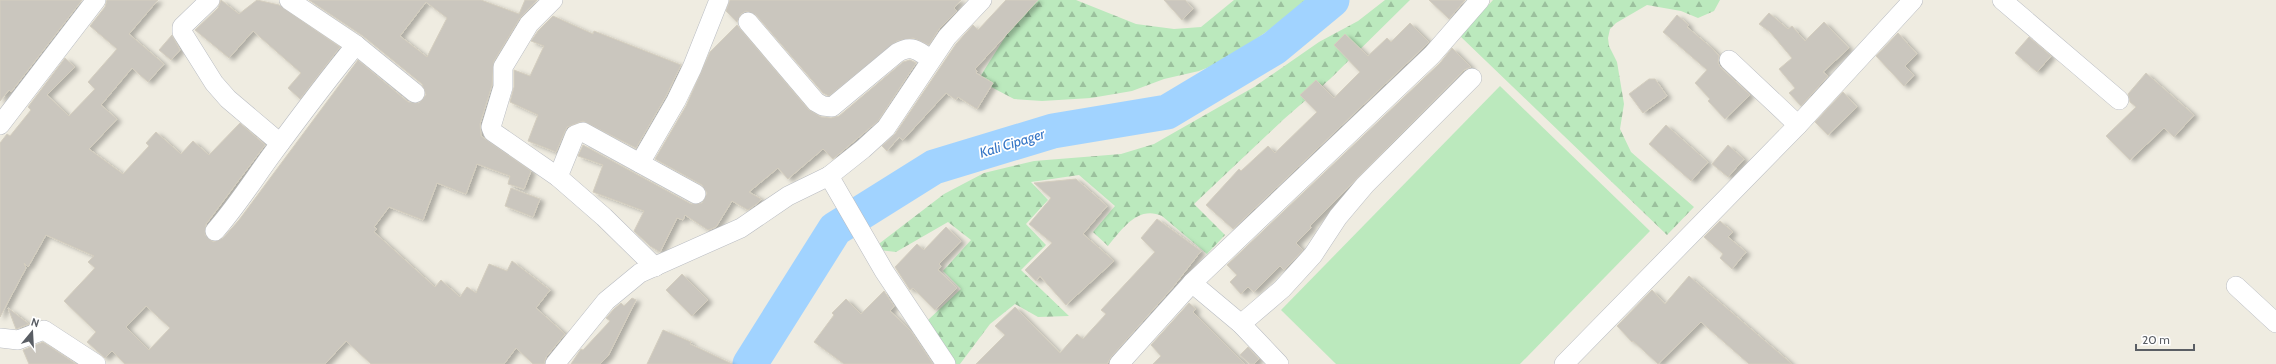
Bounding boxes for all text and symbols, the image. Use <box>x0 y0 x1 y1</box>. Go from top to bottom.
water label: Kali Cipager <box>977 124 1048 161</box>
north arrow <box>12 312 52 352</box>
text: N <box>29 315 41 330</box>
scale bar <box>2136 326 2194 352</box>
text: 20 m <box>2142 332 2170 347</box>

